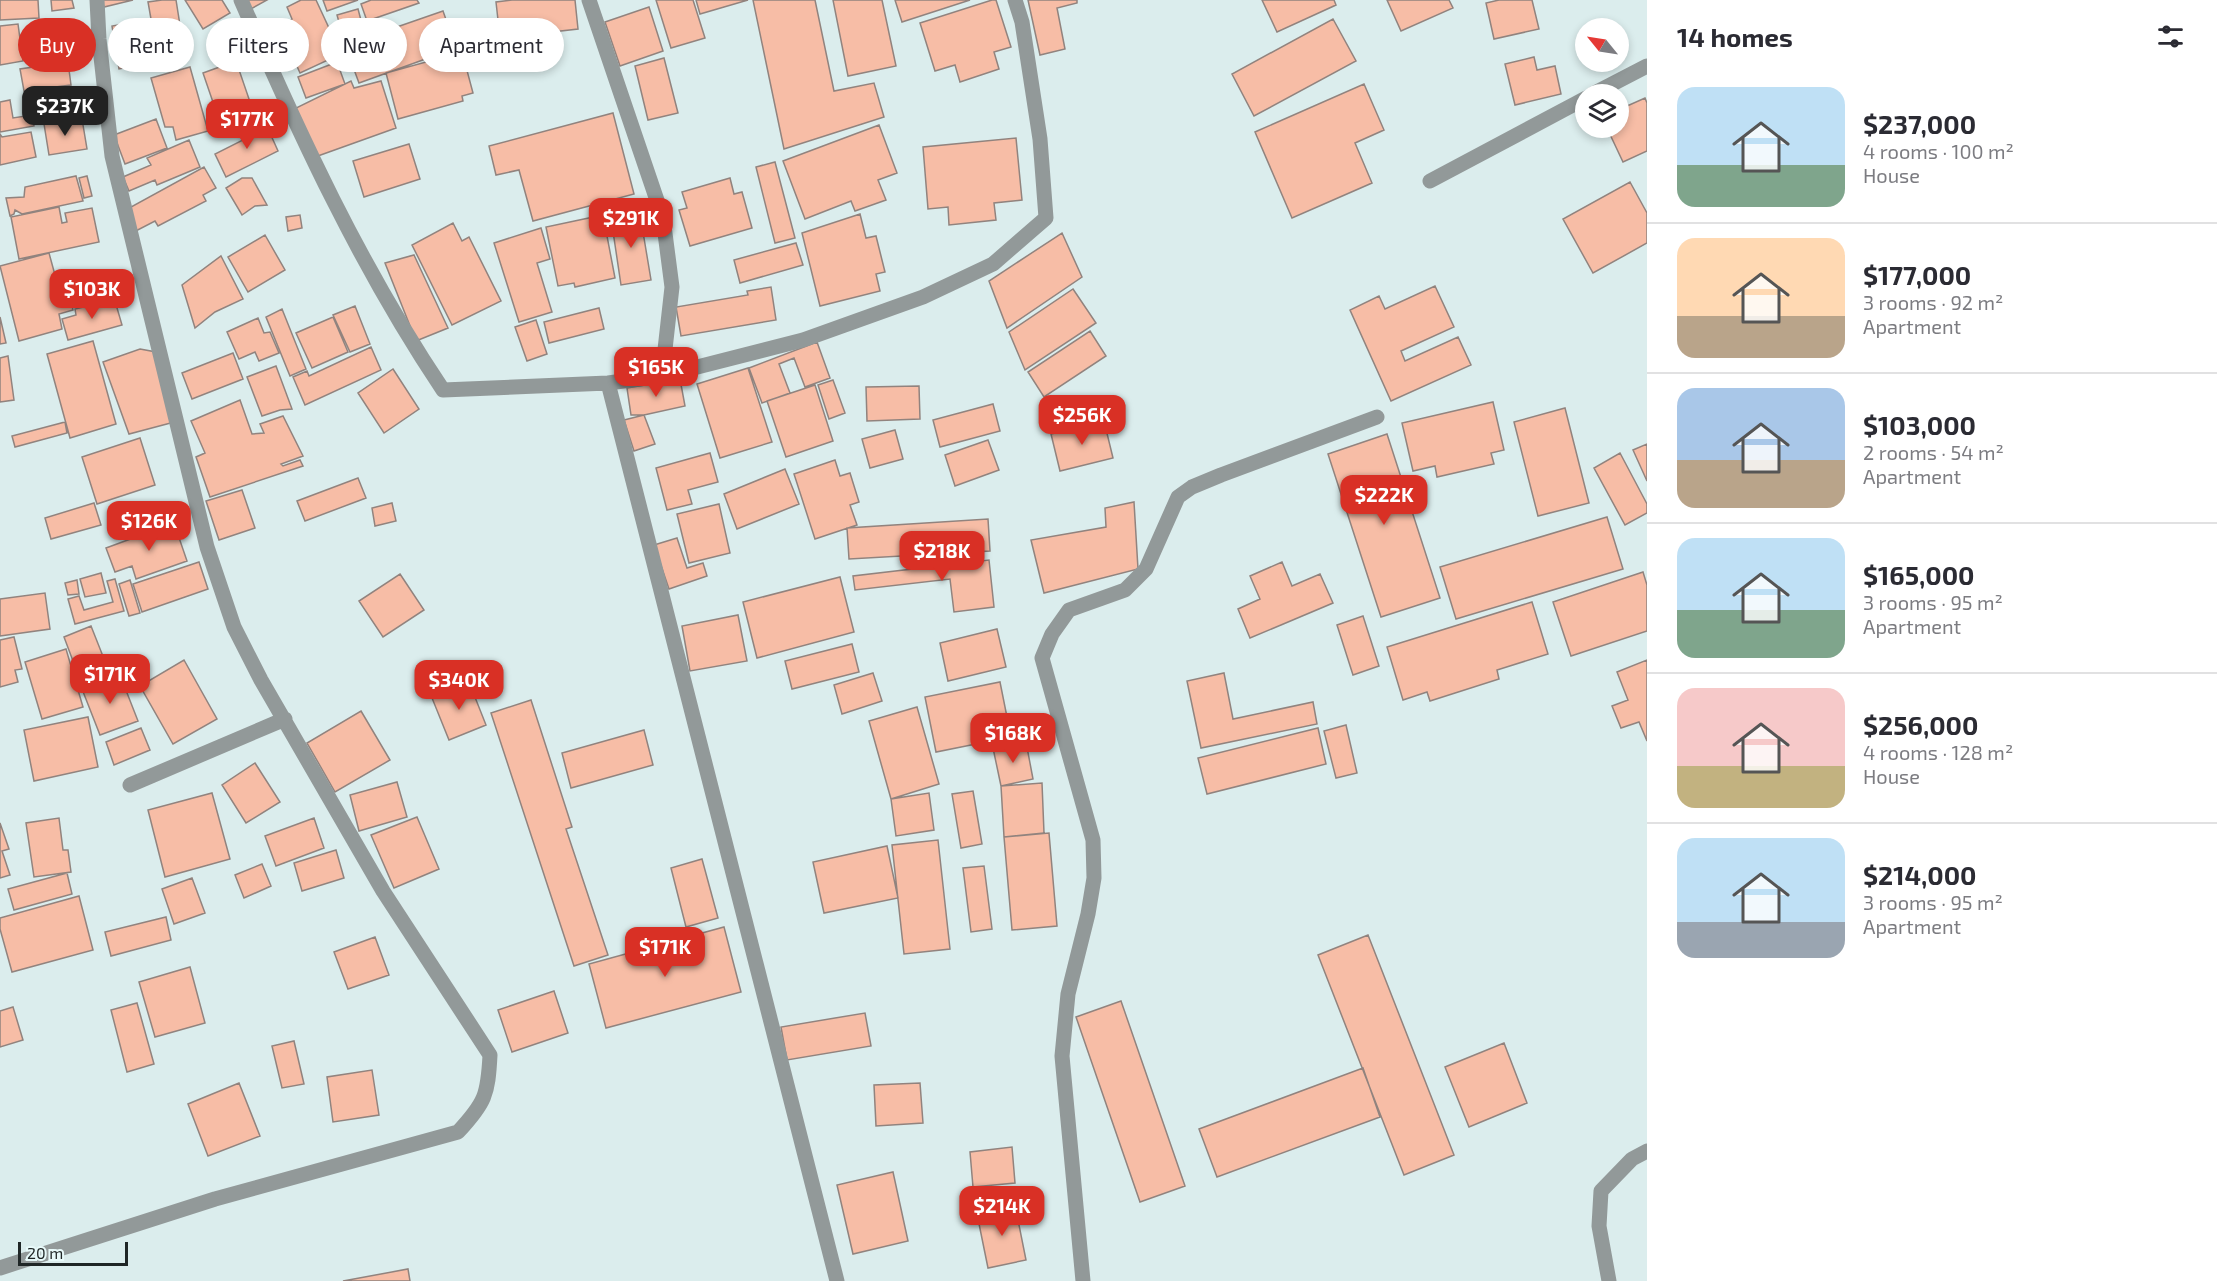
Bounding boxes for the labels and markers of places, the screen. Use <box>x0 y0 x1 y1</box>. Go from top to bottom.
pin: $237K <box>23 86 107 137</box>
pin: $177K <box>205 99 289 150</box>
pin: $291K <box>589 198 673 249</box>
pin: $103K <box>50 269 134 320</box>
pin: $165K <box>614 347 698 398</box>
pin: $256K <box>1040 395 1124 446</box>
pin: $222K <box>1342 475 1426 526</box>
pin: $126K <box>107 501 191 552</box>
pin: $218K <box>900 531 984 582</box>
pin: $171K <box>68 654 152 705</box>
pin: $340K <box>417 660 501 711</box>
pin: $168K <box>971 713 1055 764</box>
pin: $171K <box>623 927 707 978</box>
pin: $214K <box>960 1186 1044 1237</box>

